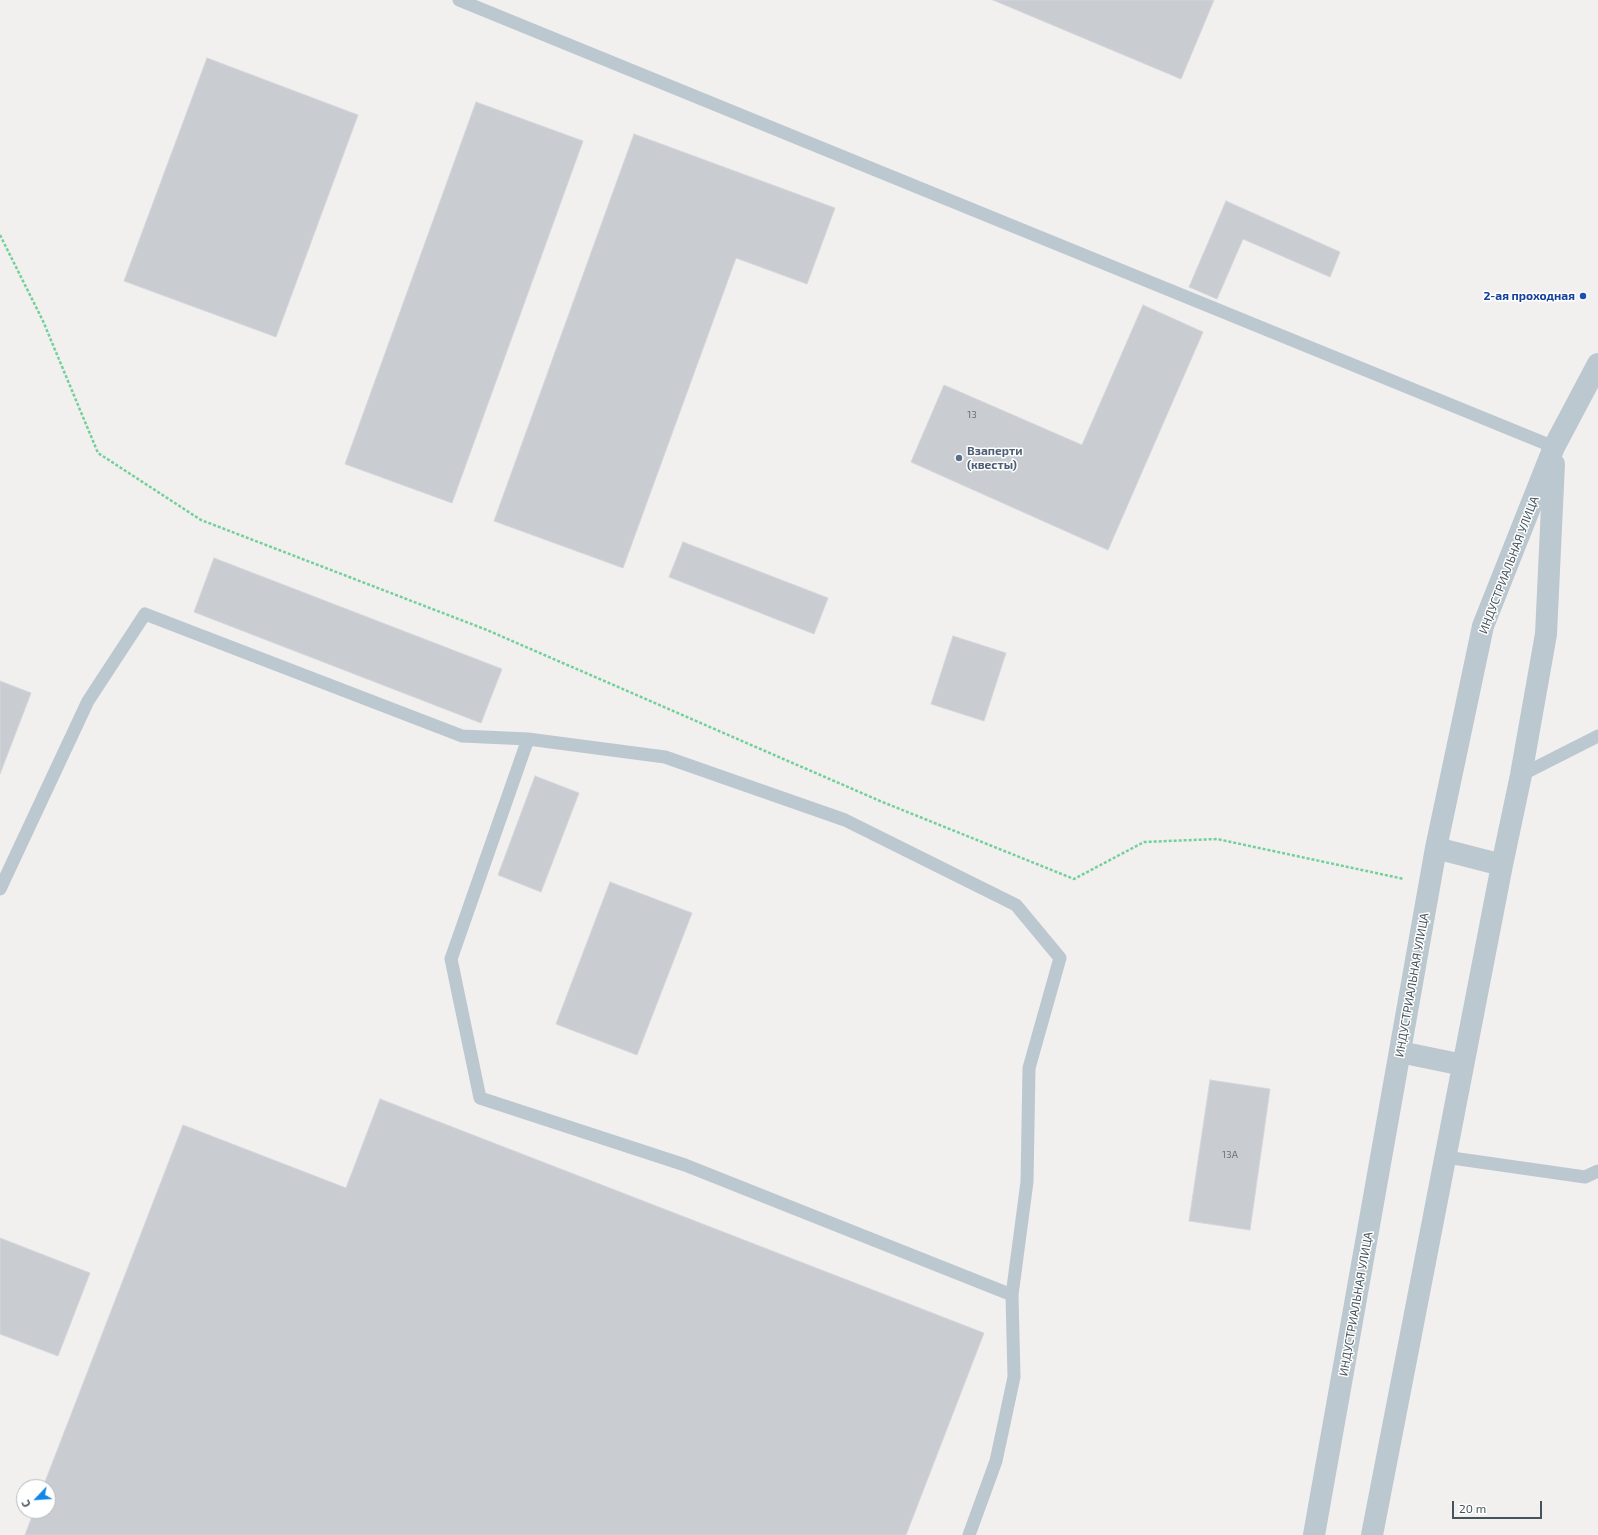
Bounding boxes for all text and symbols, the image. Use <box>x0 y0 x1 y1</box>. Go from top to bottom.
place label: 2-ая проходная <box>1483 289 1575 303</box>
marker: 2-ая проходная <box>1578 291 1588 301</box>
house number: 13 <box>967 409 977 421</box>
place label: Взаперти (квесты) <box>967 444 1022 472</box>
marker: Взаперти (квесты) <box>954 453 964 463</box>
street label: ИНДУСТРИАЛЬНАЯ УЛИЦА <box>1476 494 1542 636</box>
street label: ИНДУСТРИАЛЬНАЯ УЛИЦА <box>1392 912 1432 1058</box>
house number: 13А <box>1222 1149 1238 1161</box>
street label: ИНДУСТРИАЛЬНАЯ УЛИЦА <box>1336 1231 1376 1377</box>
north arrow <box>16 1479 56 1519</box>
scale bar <box>1454 1493 1544 1519</box>
text: С <box>18 1498 33 1510</box>
text: 20 m <box>1459 1501 1486 1515</box>

